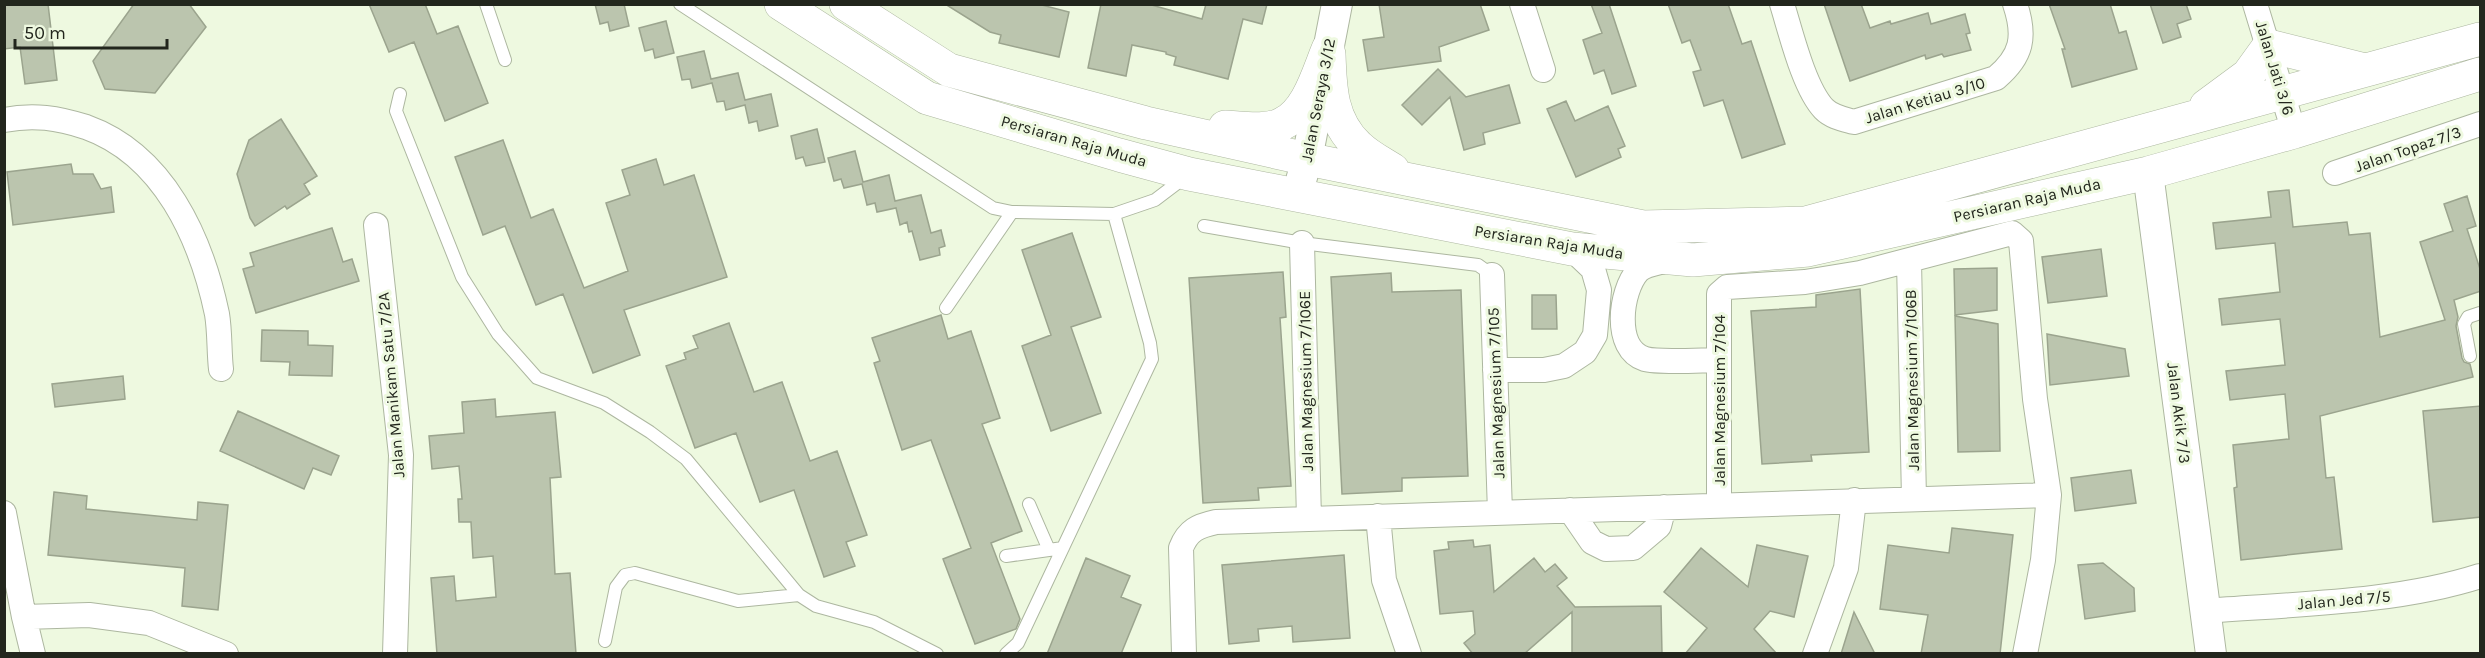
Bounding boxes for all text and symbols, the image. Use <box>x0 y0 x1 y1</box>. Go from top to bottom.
scale bar <box>15 12 166 50</box>
street label: Jalan Jati 3/6 <box>2252 19 2298 117</box>
text: 50 m <box>24 22 66 44</box>
street label: Jalan Seraya 3/12 <box>1297 37 1339 163</box>
street label: Jalan Ketiau 3/10 <box>1863 73 1987 127</box>
street label: Persiaran Raja Muda <box>999 111 1149 171</box>
street label: Jalan Topaz 7/3 <box>2352 122 2464 176</box>
street label: Persiaran Raja Muda <box>1951 174 2103 226</box>
street label: Persiaran Raja Muda <box>1473 221 1625 263</box>
street label: Jalan Magnesium 7/106B <box>1901 289 1923 471</box>
street label: Jalan Manikam Satu 7/2A <box>373 291 409 479</box>
street label: Jalan Magnesium 7/106E <box>1295 291 1317 471</box>
street label: Jalan Magnesium 7/105 <box>1484 307 1508 479</box>
street label: Jalan Magnesium 7/104 <box>1710 314 1729 486</box>
street label: Jalan Akik 7/3 <box>2163 361 2195 465</box>
street label: Jalan Jed 7/5 <box>2297 586 2391 614</box>

